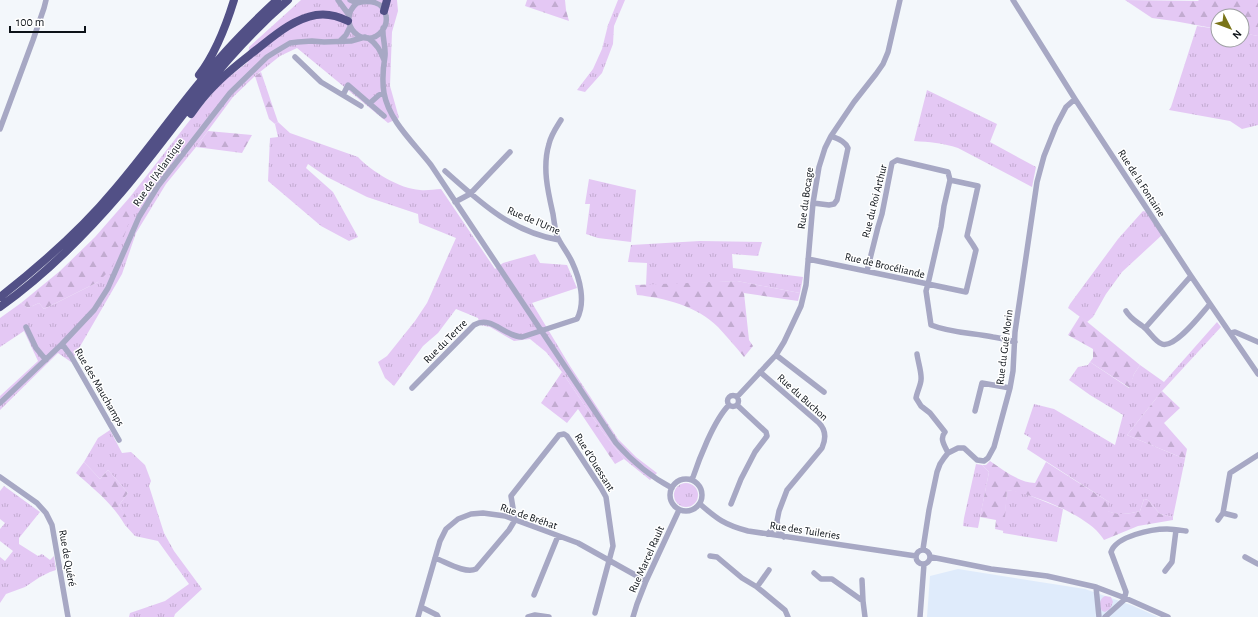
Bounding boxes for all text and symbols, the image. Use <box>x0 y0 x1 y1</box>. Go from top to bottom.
scale bar <box>10 8 85 34</box>
north arrow <box>1210 8 1250 48</box>
text: 100 m <box>16 16 44 28</box>
text: N <box>1230 28 1244 41</box>
street label: Rue de l'Atlantique <box>131 136 186 208</box>
street label: Rue de la Fontaine <box>1116 148 1167 219</box>
street label: Rue du Roi Arthur <box>860 163 889 239</box>
street label: Rue du Bocage <box>796 166 815 230</box>
street label: Rue de l'Urne <box>506 204 562 237</box>
street label: Rue de Brocéliande <box>844 251 926 280</box>
street label: Rue du Gué Morin <box>994 309 1015 385</box>
street label: Rue du Tertre <box>421 317 469 365</box>
street label: Rue des Mauchamps <box>73 347 126 428</box>
street label: Rue du Buchon <box>775 372 830 423</box>
street label: Rue d'Ouessant <box>573 432 617 493</box>
street label: Rue de Bréhat <box>499 502 559 532</box>
street label: Rue des Tuileries <box>769 520 841 541</box>
street label: Rue Marcel Rault <box>627 524 666 594</box>
street label: Rue de Quéré <box>57 529 78 587</box>

